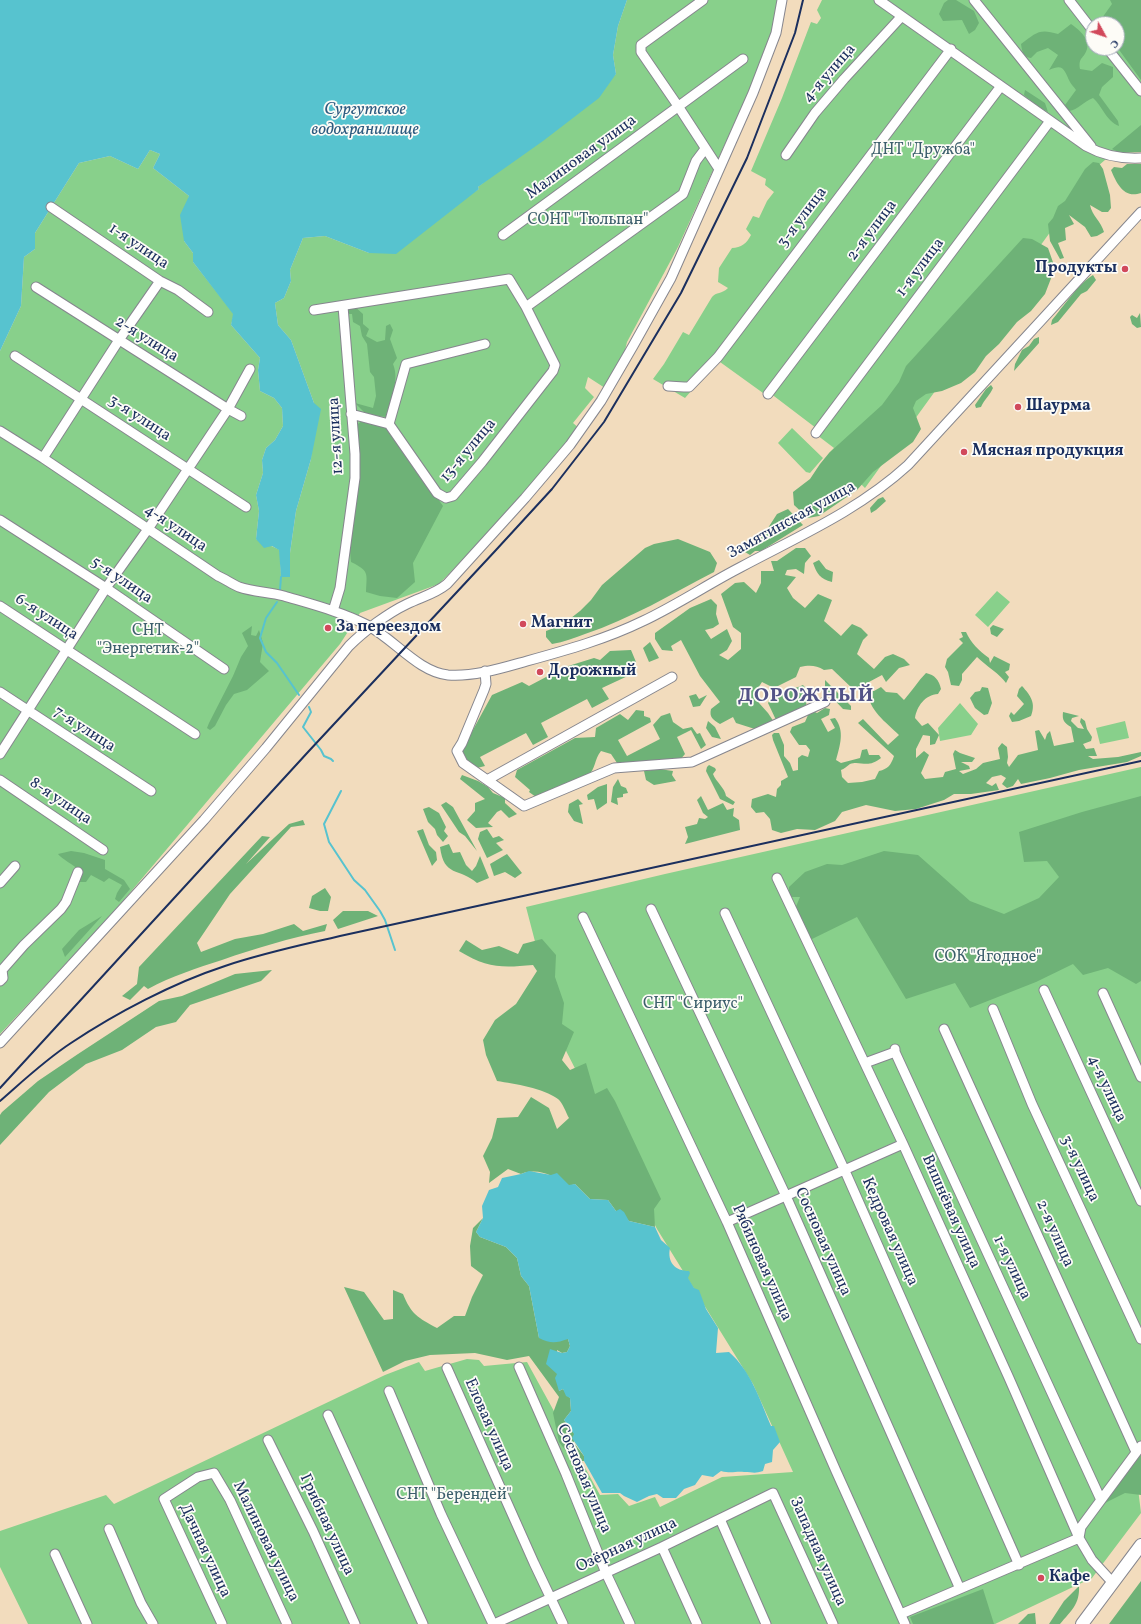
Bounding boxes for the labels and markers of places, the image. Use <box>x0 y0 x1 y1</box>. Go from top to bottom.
place label: Продукты <box>1035 259 1117 279</box>
marker: Продукты <box>1120 264 1130 274</box>
place label: Шаурма <box>1026 397 1091 417</box>
marker: Шаурма <box>1013 402 1023 412</box>
place label: Мясная продукция <box>972 442 1124 462</box>
marker: Мясная продукция <box>959 447 969 457</box>
place label: Магнит <box>531 614 592 634</box>
place label: За переездом <box>336 618 441 638</box>
marker: Магнит <box>518 619 528 629</box>
marker: За переездом <box>323 623 333 633</box>
place label: Дорожный <box>548 662 636 682</box>
marker: Дорожный <box>535 667 545 677</box>
place label: Кафе <box>1049 1568 1090 1588</box>
marker: Кафе <box>1036 1573 1046 1583</box>

